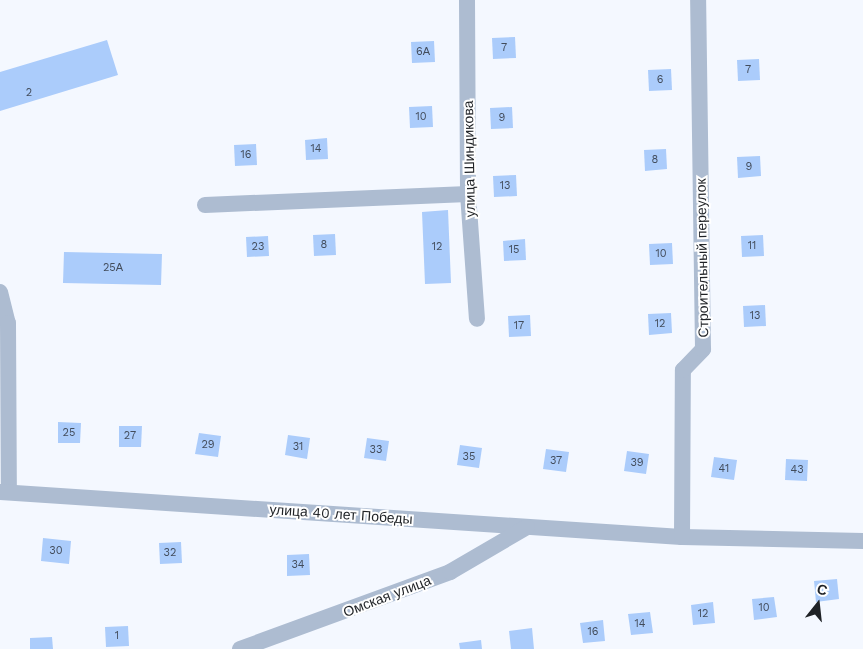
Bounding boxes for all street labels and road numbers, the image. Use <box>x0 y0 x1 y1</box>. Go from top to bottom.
street label: улица Шиндикова <box>460 100 478 218</box>
street label: Строительный переулок <box>692 178 712 338</box>
street label: улица 40 лет Победы <box>269 501 413 527</box>
street label: Омская улица <box>341 572 433 620</box>

